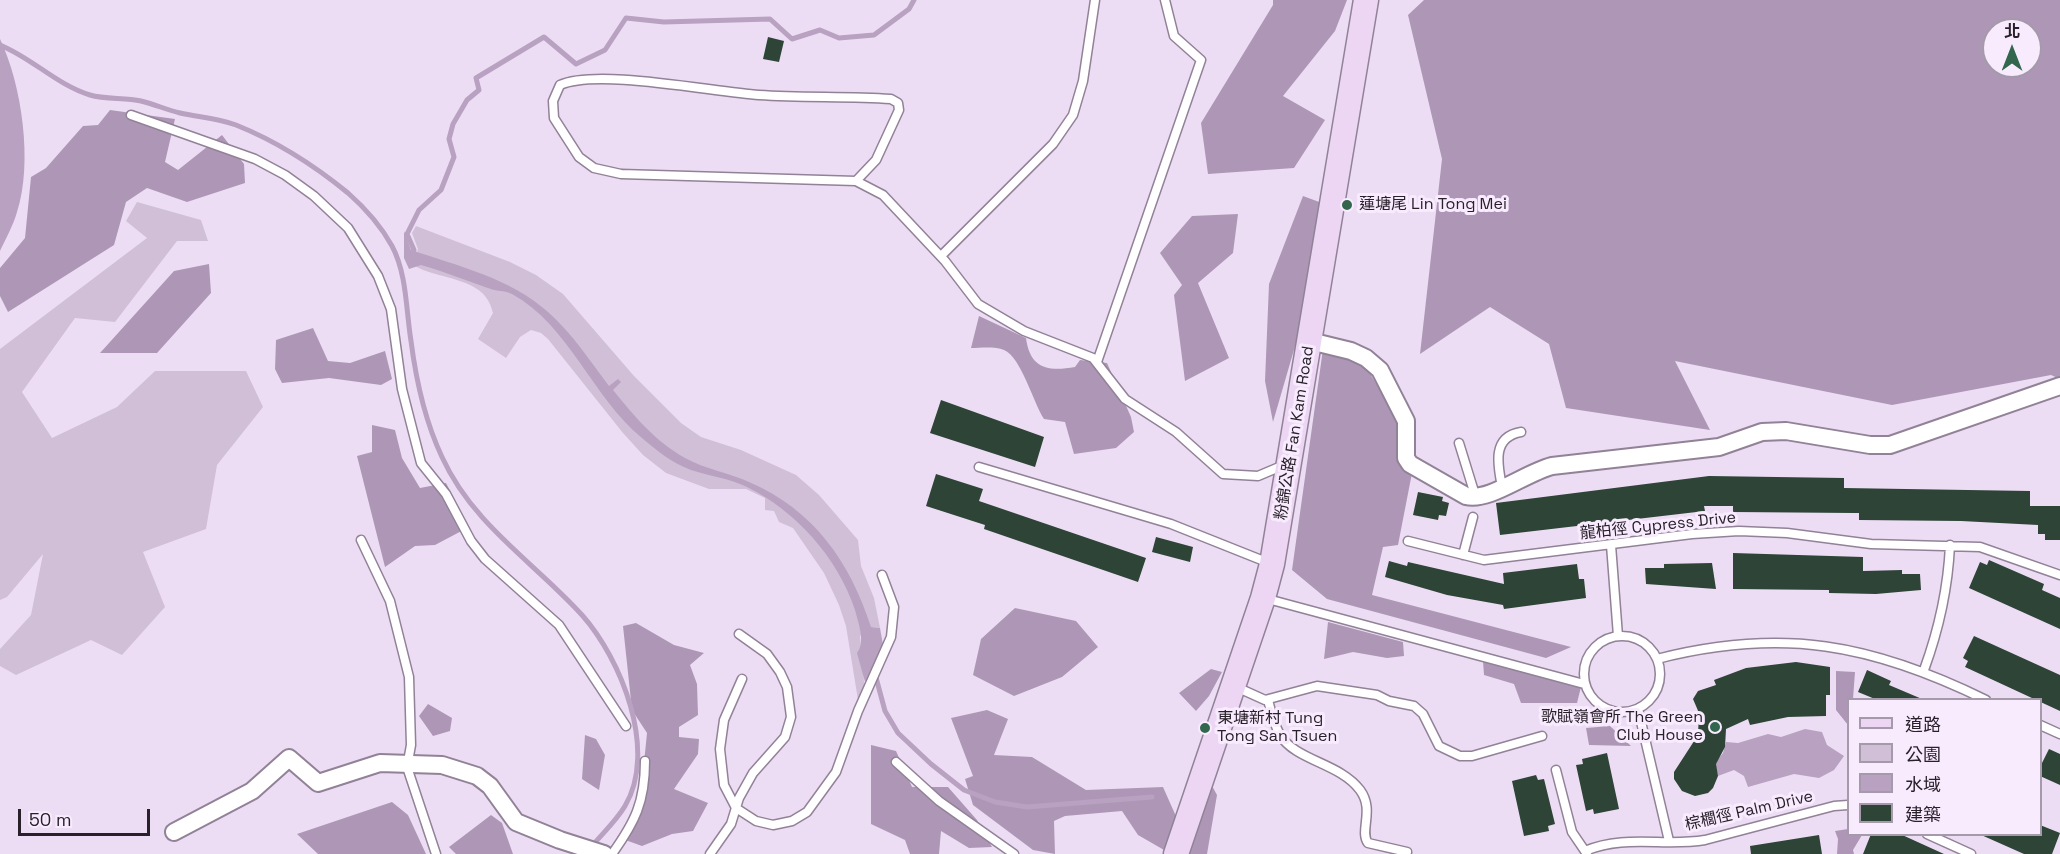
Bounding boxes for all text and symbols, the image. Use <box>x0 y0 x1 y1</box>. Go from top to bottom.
north arrow <box>1982 18 2042 78</box>
text: 北 <box>2004 21 2020 42</box>
place label: 蓮塘尾 Lin Tong Mei <box>1359 195 1507 215</box>
marker: 蓮塘尾 Lin Tong Mei <box>1340 198 1354 212</box>
street label: 粉錦公路 Fan Kam Road <box>1272 345 1318 521</box>
street label: 龍柏徑 Cypress Drive <box>1579 508 1737 544</box>
legend <box>1847 698 2042 836</box>
place label: 歌賦嶺會所 The Green Club House <box>1541 708 1703 746</box>
place label: 東塘新村 Tung Tong San Tsuen <box>1217 709 1337 747</box>
text: 道路 <box>1905 713 1941 736</box>
marker: 歌賦嶺會所 The Green Club House <box>1708 720 1722 734</box>
marker: 東塘新村 Tung Tong San Tsuen <box>1198 721 1212 735</box>
text: 公園 <box>1905 743 1941 766</box>
text: 水域 <box>1905 773 1941 796</box>
street label: 棕櫚徑 Palm Drive <box>1683 787 1815 835</box>
scale bar <box>21 797 153 835</box>
text: 建築 <box>1905 803 1941 826</box>
text: 50 m <box>29 808 71 831</box>

